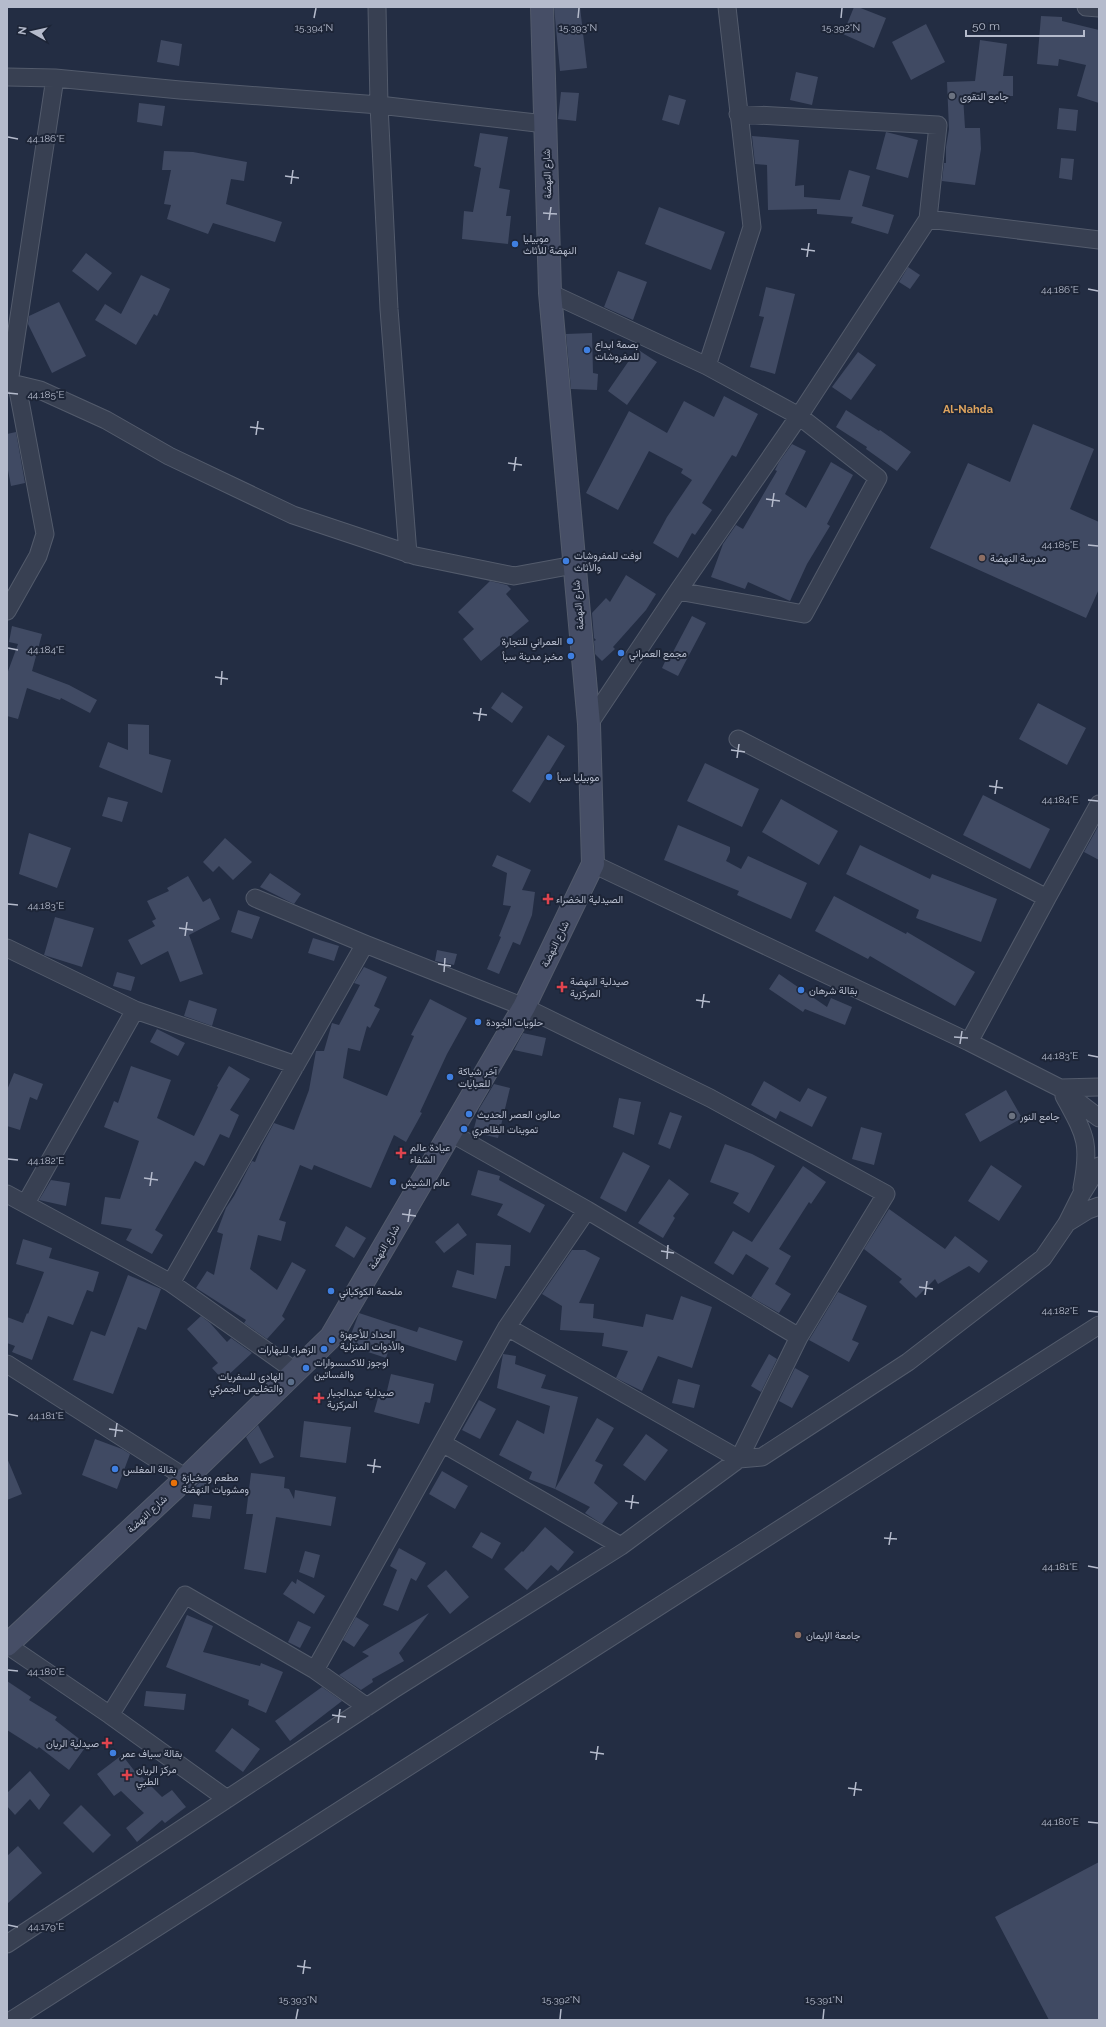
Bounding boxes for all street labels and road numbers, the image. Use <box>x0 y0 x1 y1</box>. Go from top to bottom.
street label: شارع النهضة <box>541 149 554 199</box>
street label: شارع النهضة <box>570 579 587 630</box>
street label: شارع النهضة <box>539 919 572 969</box>
street label: شارع النهضة <box>366 1223 403 1272</box>
street label: شارع النهضة <box>125 1493 170 1536</box>

